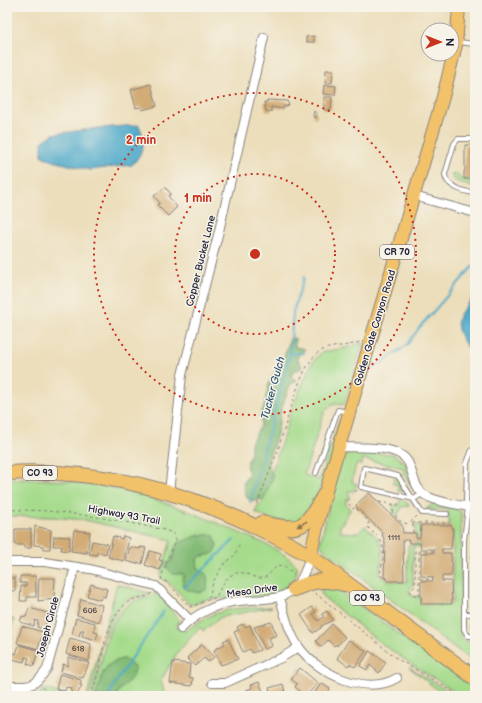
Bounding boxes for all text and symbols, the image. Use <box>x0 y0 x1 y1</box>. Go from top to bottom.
north arrow <box>420 22 460 62</box>
text: N <box>443 38 456 46</box>
text: 2 min <box>126 133 156 148</box>
text: 1 min <box>184 191 212 206</box>
street label: Copper Bucket Lane <box>184 214 218 308</box>
road number: CR 70 <box>380 245 414 259</box>
centre of rings <box>248 247 262 261</box>
street label: Golden Gate Canyon Road <box>352 268 398 387</box>
water label: Tucker Gulch <box>258 355 288 421</box>
road number: CO 93 <box>23 466 57 480</box>
street label: Highway 93 Trail <box>87 503 161 527</box>
one-way arrow <box>296 521 308 528</box>
house number: 1111 <box>388 533 400 542</box>
street label: Mesa Drive <box>226 581 278 601</box>
road number: CO 93 <box>350 591 384 605</box>
street label: Joseph Circle <box>34 595 62 658</box>
house number: 606 <box>83 606 97 615</box>
house number: 618 <box>72 644 85 653</box>

